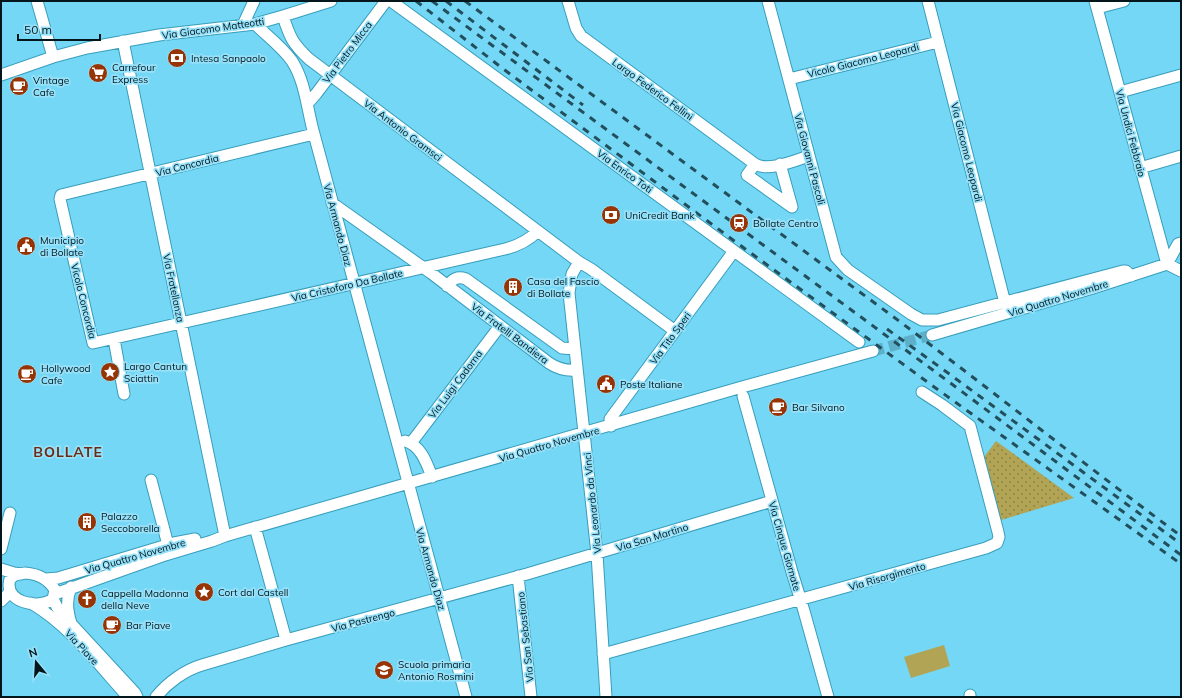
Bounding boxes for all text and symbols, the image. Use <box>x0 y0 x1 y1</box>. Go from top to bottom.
street label: Via Giacomo Matteotti <box>161 15 265 42</box>
scale bar <box>18 16 100 42</box>
street label: Via Pietro Micca <box>320 19 375 86</box>
text: 50 m <box>24 22 52 37</box>
street label: Vicolo Giacomo Leopardi <box>806 40 920 81</box>
bank icon: Intesa Sanpaolo <box>166 47 188 69</box>
place label: Intesa Sanpaolo <box>191 52 266 65</box>
street label: Largo Federico Fellini <box>610 56 696 123</box>
place label: Carrefour Express <box>112 61 156 86</box>
supermarket icon: Carrefour Express <box>87 62 109 84</box>
place label: Vintage Cafe <box>33 74 69 99</box>
cafe icon: Vintage Cafe <box>8 75 30 97</box>
street label: Via Undici Febbraio <box>1113 88 1149 179</box>
street label: Via Antonio Gramsci <box>361 97 444 164</box>
street label: Via Giacomo Leopardi <box>948 101 985 203</box>
street label: Via Giovanni Pascoli <box>791 112 828 206</box>
street label: Via Enrico Toti <box>594 147 655 196</box>
street label: Via Concordia <box>154 151 220 180</box>
street label: Via Armando Diaz <box>320 182 355 268</box>
bank icon: UniCredit Bank <box>600 204 622 226</box>
place label: UniCredit Bank <box>625 209 696 222</box>
station icon: Bollate Centro <box>728 212 750 234</box>
place label: Bollate Centro <box>753 217 819 230</box>
place label: Municipio di Bollate <box>40 234 84 259</box>
public building icon: Municipio di Bollate <box>15 235 37 257</box>
street label: Via Fratellanza <box>160 253 187 324</box>
street label: Vicolo Concordia <box>68 262 99 340</box>
street label: Via Cristoforo Da Bollate <box>290 266 404 305</box>
place label: Casa del Fascio di Bollate <box>527 275 599 300</box>
building icon: Casa del Fascio di Bollate <box>502 276 524 298</box>
street label: Via Quattro Novembre <box>1007 277 1110 320</box>
street label: Via Fratelli Bandiera <box>468 300 551 367</box>
street label: Via Tito Speri <box>647 309 694 367</box>
street label: Via Luigi Cadorna <box>425 347 485 421</box>
place label: Largo Cantun Sciattin <box>124 360 187 385</box>
place icon: Largo Cantun Sciattin <box>99 361 121 383</box>
place label: Hollywood Cafe <box>41 362 91 387</box>
cafe icon: Hollywood Cafe <box>16 363 38 385</box>
public building icon: Poste Italiane <box>595 373 617 395</box>
place label: Poste Italiane <box>620 378 683 391</box>
cafe icon: Bar Silvano <box>767 396 789 418</box>
place label: Bar Silvano <box>792 401 845 414</box>
street label: Via Quattro Novembre <box>497 424 601 465</box>
district label: BOLLATE <box>33 443 103 461</box>
street label: Via Leonardo da Vinci <box>581 452 604 554</box>
street label: Via Cinque Giornate <box>766 500 804 592</box>
place label: Palazzo Seccoborella <box>101 510 160 535</box>
building icon: Palazzo Seccoborella <box>76 511 98 533</box>
street label: Via San Martino <box>615 520 690 555</box>
street label: Via Armando Diaz <box>413 527 448 612</box>
street label: Via Quattro Novembre <box>83 536 187 577</box>
street label: Via Risorgimento <box>847 559 927 594</box>
place icon: Cort dal Castell <box>193 581 215 603</box>
place label: Cort dal Castell <box>218 586 288 599</box>
place label: Cappella Madonna della Neve <box>101 587 189 612</box>
church icon: Cappella Madonna della Neve <box>76 588 98 610</box>
street label: Via San Sebastiano <box>514 591 537 683</box>
street label: Via Pastrengo <box>330 606 397 635</box>
cafe icon: Bar Piave <box>101 614 123 636</box>
place label: Bar Piave <box>126 619 171 632</box>
street label: Via Piave <box>62 627 101 668</box>
north arrow <box>16 642 56 682</box>
text: N <box>27 645 39 660</box>
place label: Scuola primaria Antonio Rosmini <box>398 658 474 683</box>
school or university icon: Scuola primaria Antonio Rosmini <box>373 659 395 681</box>

